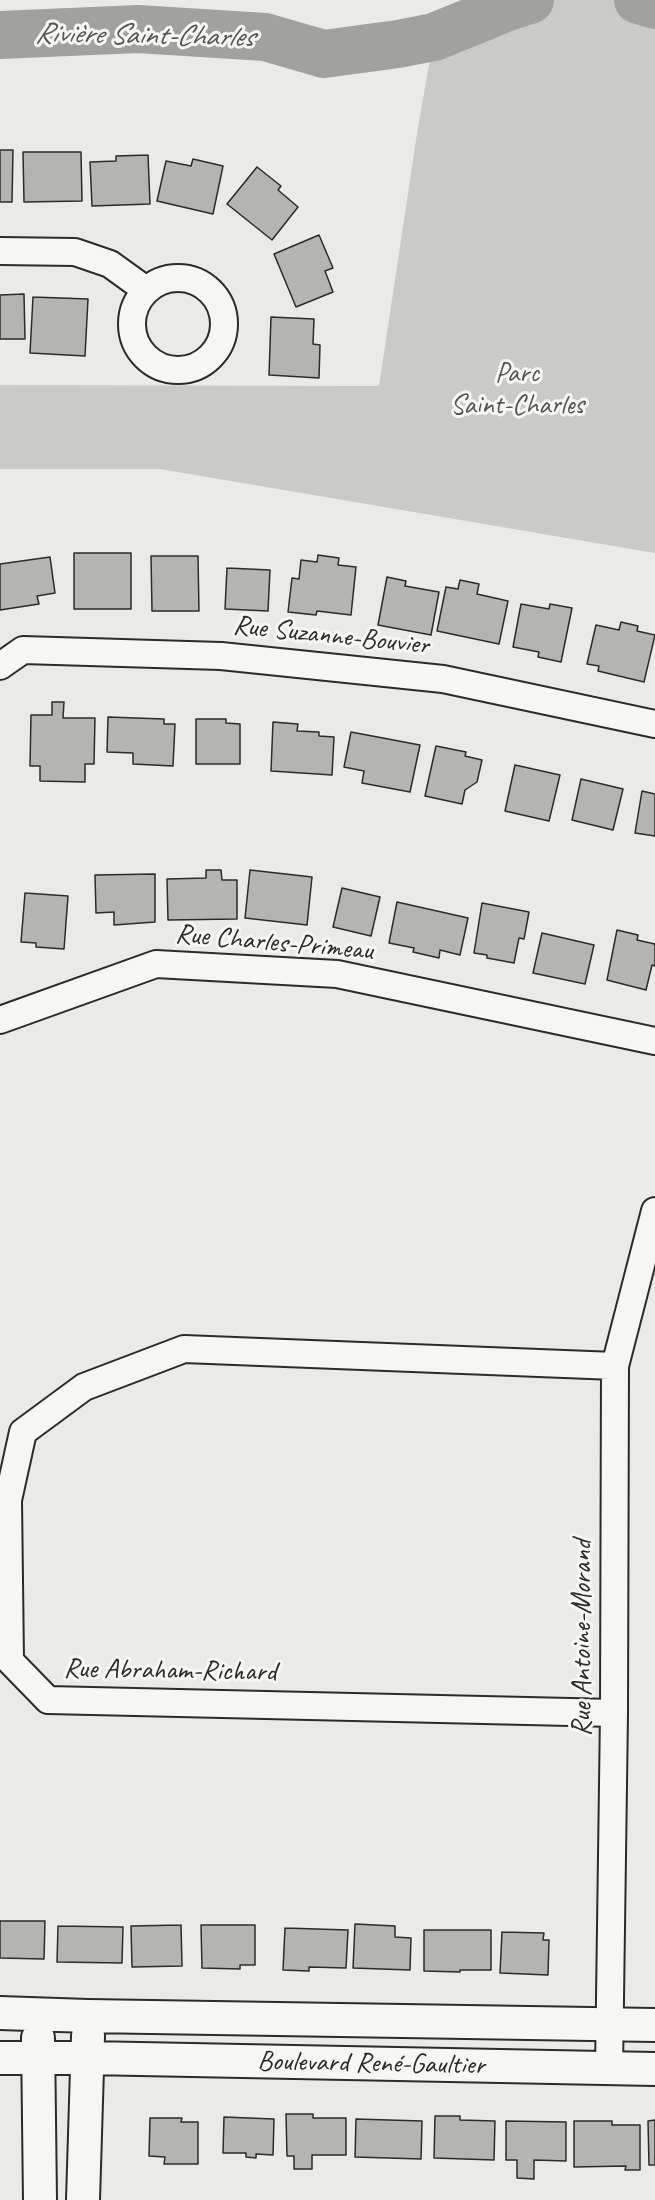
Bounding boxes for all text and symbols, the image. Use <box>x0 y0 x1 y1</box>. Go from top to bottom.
water label: Rivière Saint-Charles <box>35 16 253 56</box>
park label: Parc Saint-Charles <box>450 357 584 423</box>
street label: Rue Suzanne-Bouvier <box>231 609 431 663</box>
street label: Rue Charles-Primeau <box>174 918 374 968</box>
street label: Rue Antoine-Morand <box>566 1540 600 1736</box>
street label: Rue Abraham-Richard <box>63 1652 277 1690</box>
street label: Boulevard René-Gaultier <box>257 2045 485 2083</box>

